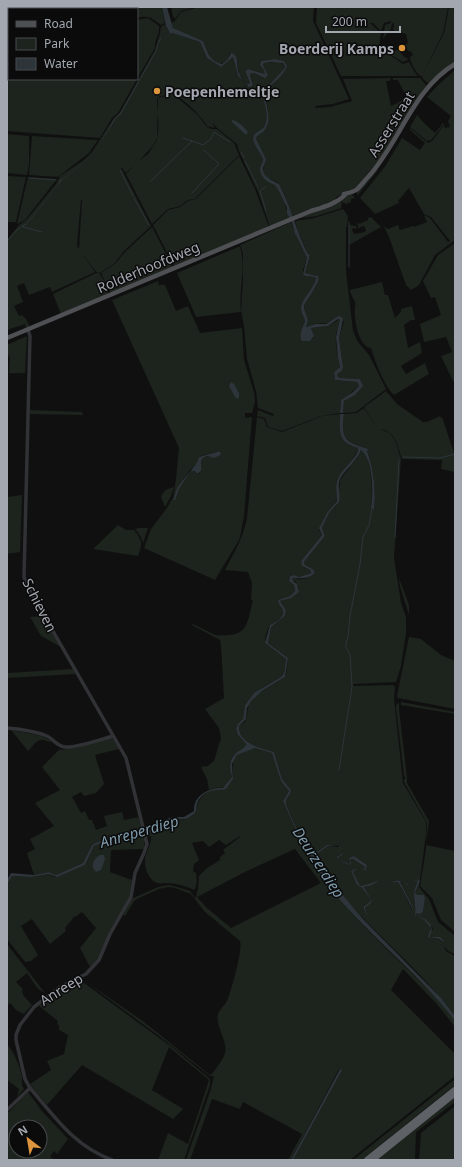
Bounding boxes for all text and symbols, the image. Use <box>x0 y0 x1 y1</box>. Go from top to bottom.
legend <box>8 8 138 80</box>
scale bar <box>326 8 400 34</box>
text: 200 m <box>332 13 367 30</box>
text: Road <box>44 15 73 32</box>
text: Park <box>44 35 70 52</box>
place label: Boerderij Kamps <box>279 39 394 58</box>
marker: Boerderij Kamps <box>397 43 407 53</box>
text: Water <box>44 55 78 72</box>
place label: Poepenhemeltje <box>165 82 279 101</box>
marker: Poepenhemeltje <box>152 86 162 96</box>
street label: Asserstraat <box>363 88 419 160</box>
street label: Rolderhoofdweg <box>94 237 202 297</box>
street label: Schieven <box>18 575 62 635</box>
water label: Anreperdiep <box>96 810 181 852</box>
water label: Deurzerdiep <box>289 823 349 901</box>
street label: Anreep <box>36 968 86 1010</box>
north arrow <box>8 1119 48 1159</box>
text: N <box>15 1121 30 1139</box>

